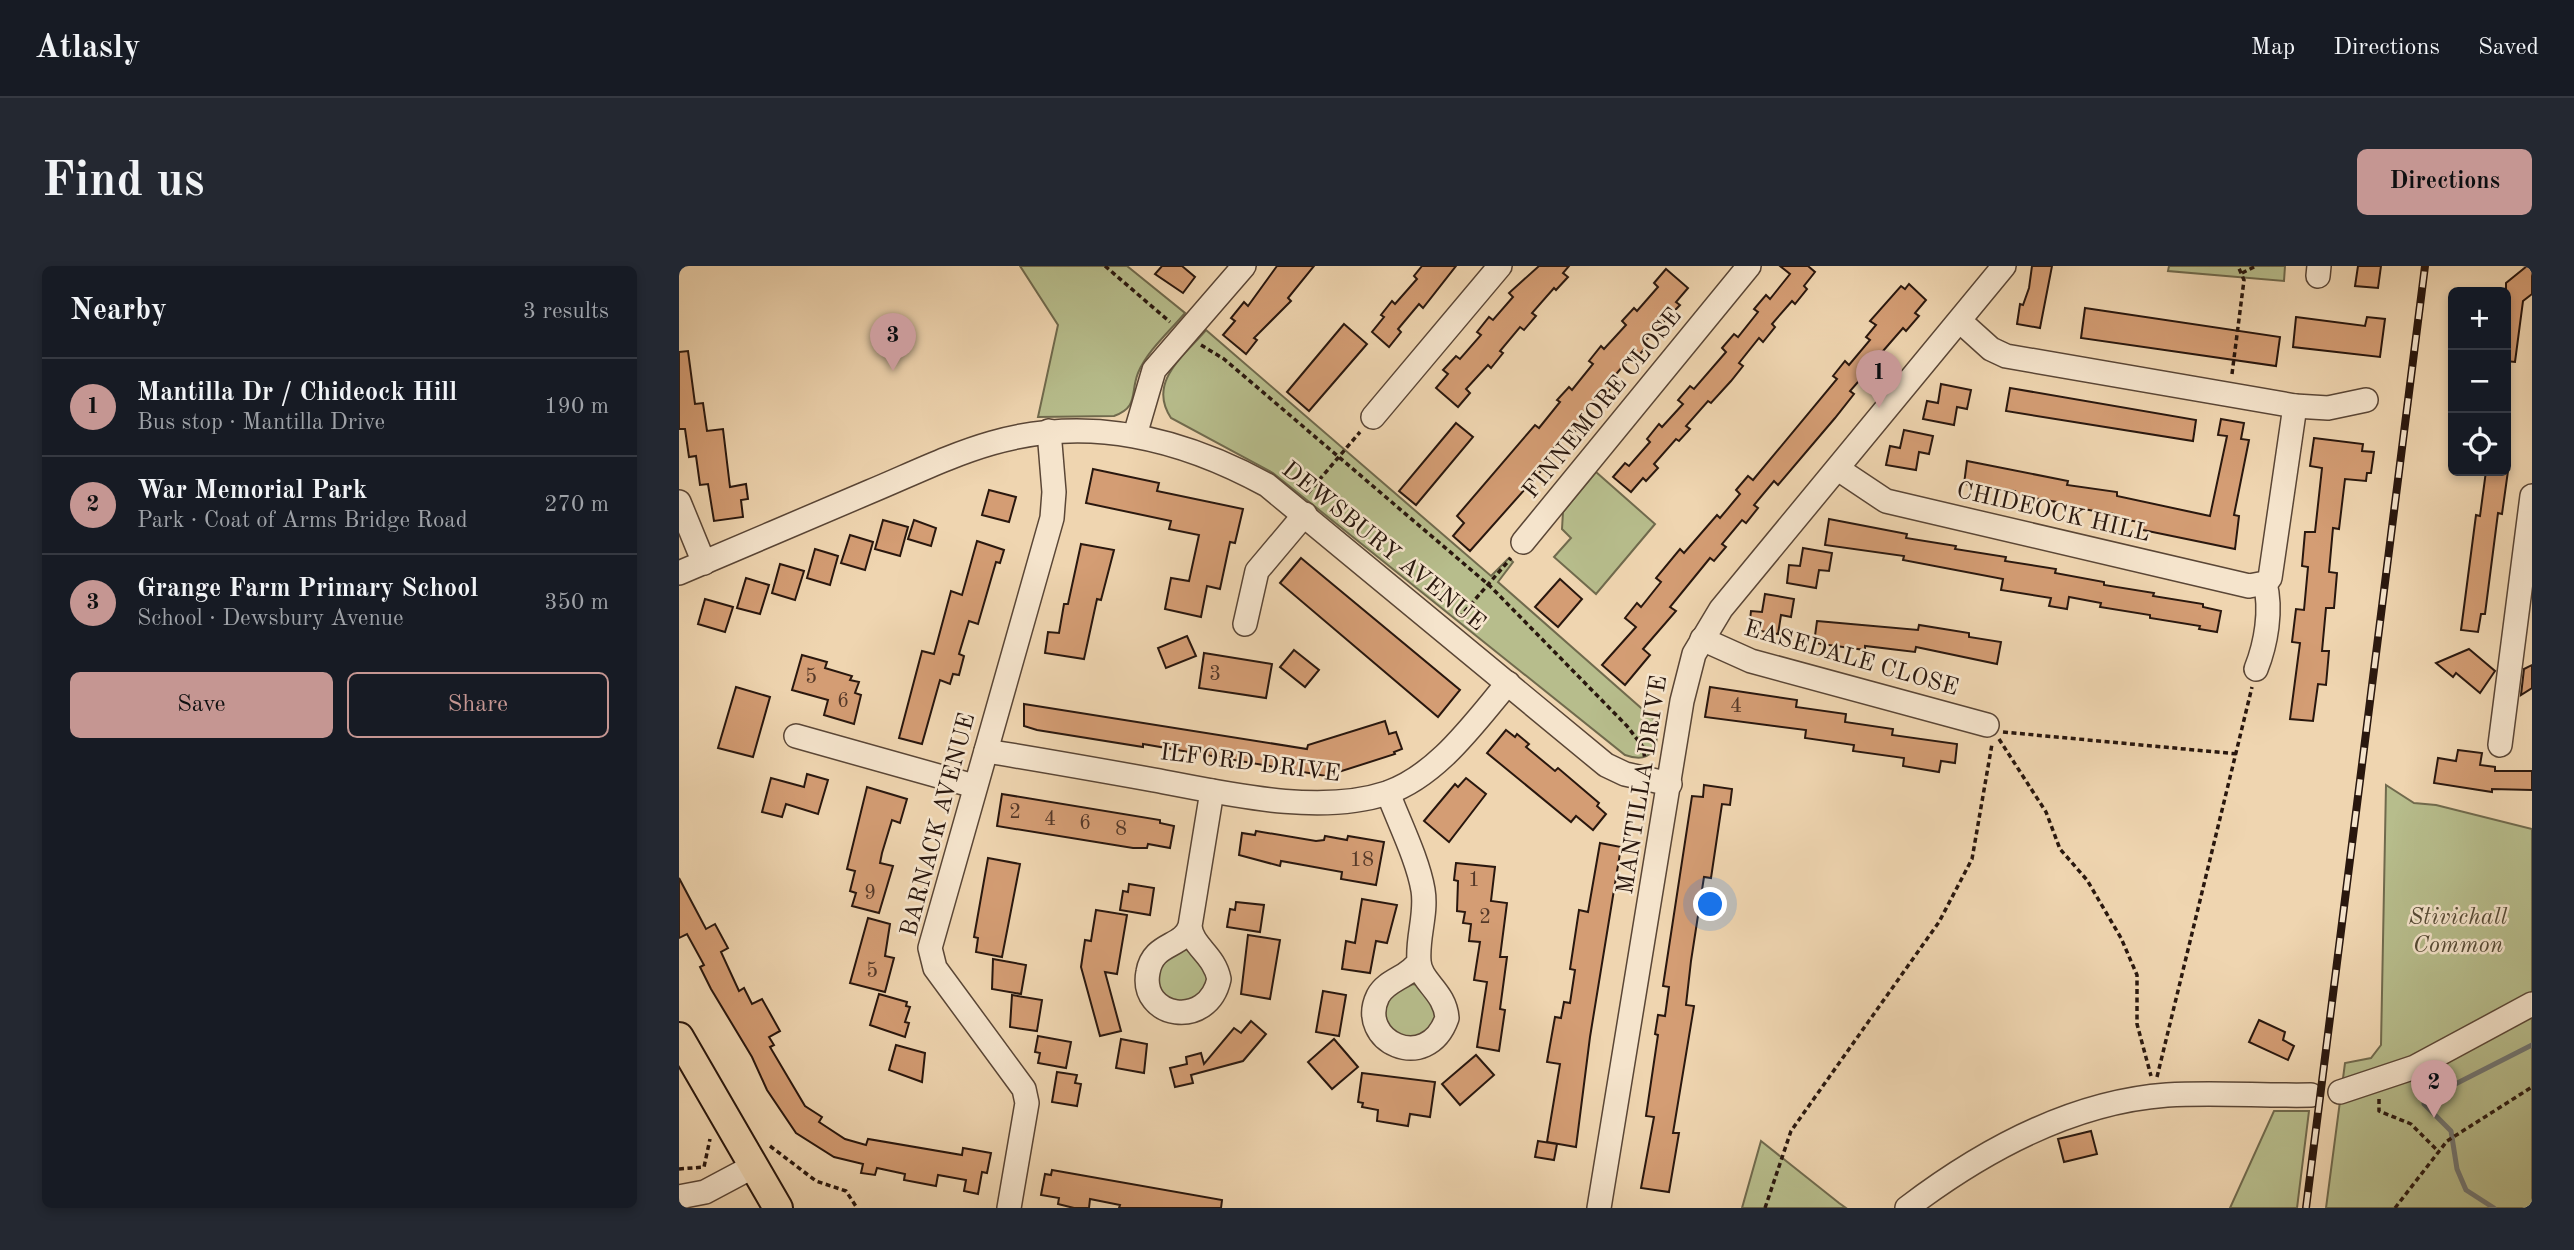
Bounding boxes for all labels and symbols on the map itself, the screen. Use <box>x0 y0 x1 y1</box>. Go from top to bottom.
street label: FINNEMORE CLOSE <box>1519 304 1687 504</box>
pin: 3 <box>870 313 916 371</box>
pin: 1 <box>1856 350 1902 408</box>
street label: DEWSBURY AVENUE <box>1277 458 1489 636</box>
street label: CHIDEOCK HILL <box>1954 479 2152 547</box>
street label: EASEDALE CLOSE <box>1741 617 1961 701</box>
house number: 3 <box>1209 664 1221 685</box>
house number: 5 <box>805 667 817 688</box>
street label: MANTILLA DRIVE <box>1614 674 1672 896</box>
house number: 6 <box>837 691 849 712</box>
house number: 4 <box>1730 696 1742 717</box>
street label: BARNACK AVENUE <box>898 711 980 939</box>
street label: ILFORD DRIVE <box>1158 741 1342 787</box>
house number: 2 <box>1009 802 1021 823</box>
house number: 4 <box>1044 809 1056 830</box>
house number: 6 <box>1079 813 1091 834</box>
house number: 8 <box>1115 819 1127 840</box>
house number: 18 <box>1350 850 1374 871</box>
house number: 1 <box>1468 870 1480 891</box>
house number: 9 <box>864 883 876 904</box>
your location <box>1693 887 1727 921</box>
park label: Stivichall Common <box>2408 906 2508 958</box>
house number: 2 <box>1479 907 1491 928</box>
house number: 5 <box>866 961 878 982</box>
pin: 2 <box>2411 1060 2457 1118</box>

